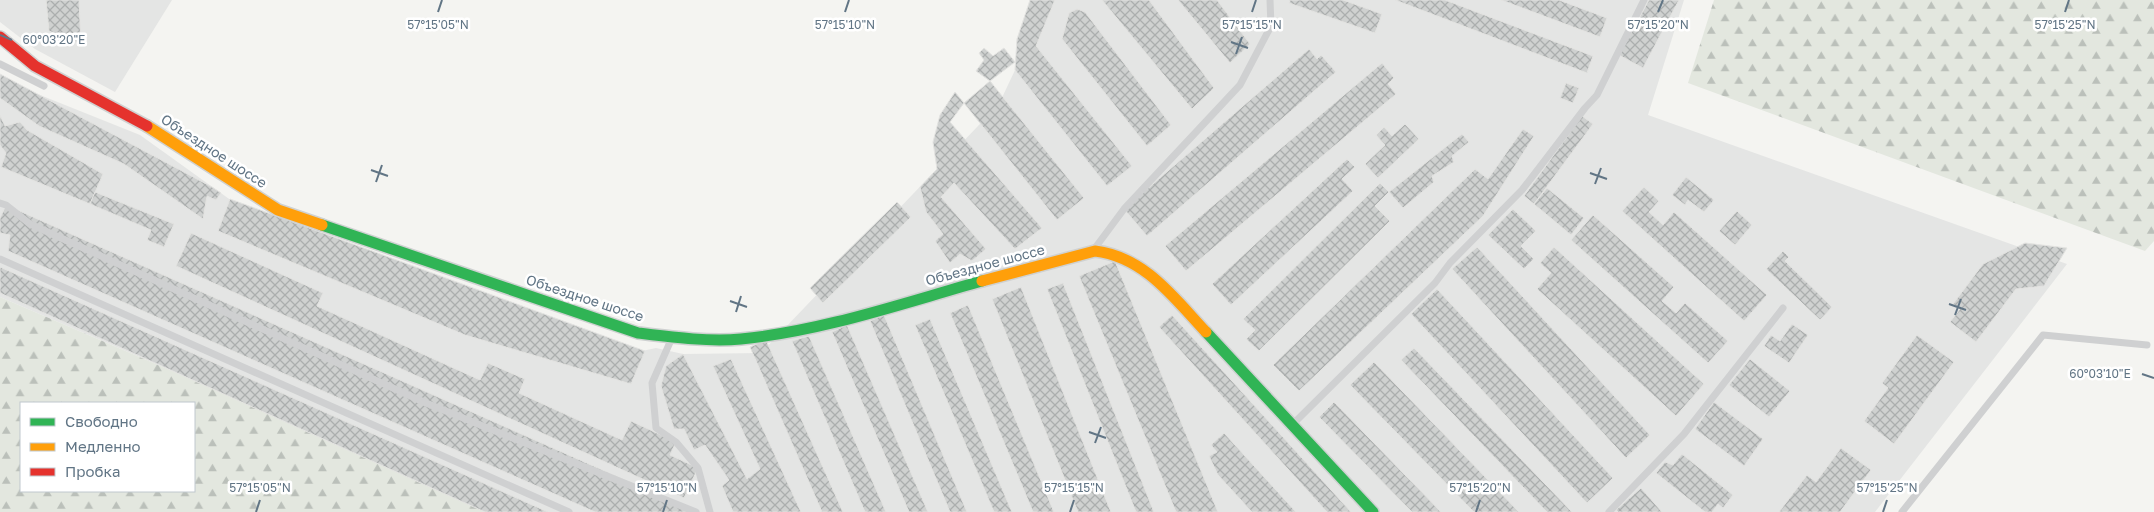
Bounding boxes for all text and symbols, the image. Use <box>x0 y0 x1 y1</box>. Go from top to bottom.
text: 57°15'05"N <box>407 17 469 32</box>
text: 57°15'10"N <box>815 17 875 32</box>
text: 57°15'15"N <box>1222 17 1282 32</box>
text: 57°15'20"N <box>1627 17 1689 32</box>
text: 57°15'25"N <box>2034 17 2096 32</box>
text: 60°03'20"E <box>23 32 85 47</box>
street label: Объездное шоссе <box>158 110 270 191</box>
street label: Объездное шоссе <box>923 240 1046 289</box>
street label: Объездное шоссе <box>524 270 646 325</box>
text: 60°03'10"E <box>2069 366 2131 381</box>
legend <box>20 402 195 492</box>
text: Свободно <box>65 412 138 430</box>
text: Медленно <box>65 437 141 455</box>
text: Пробка <box>65 462 120 480</box>
text: 57°15'05"N <box>229 480 291 495</box>
text: 57°15'10"N <box>637 480 697 495</box>
text: 57°15'15"N <box>1044 480 1104 495</box>
text: 57°15'20"N <box>1449 480 1511 495</box>
text: 57°15'25"N <box>1856 480 1918 495</box>

